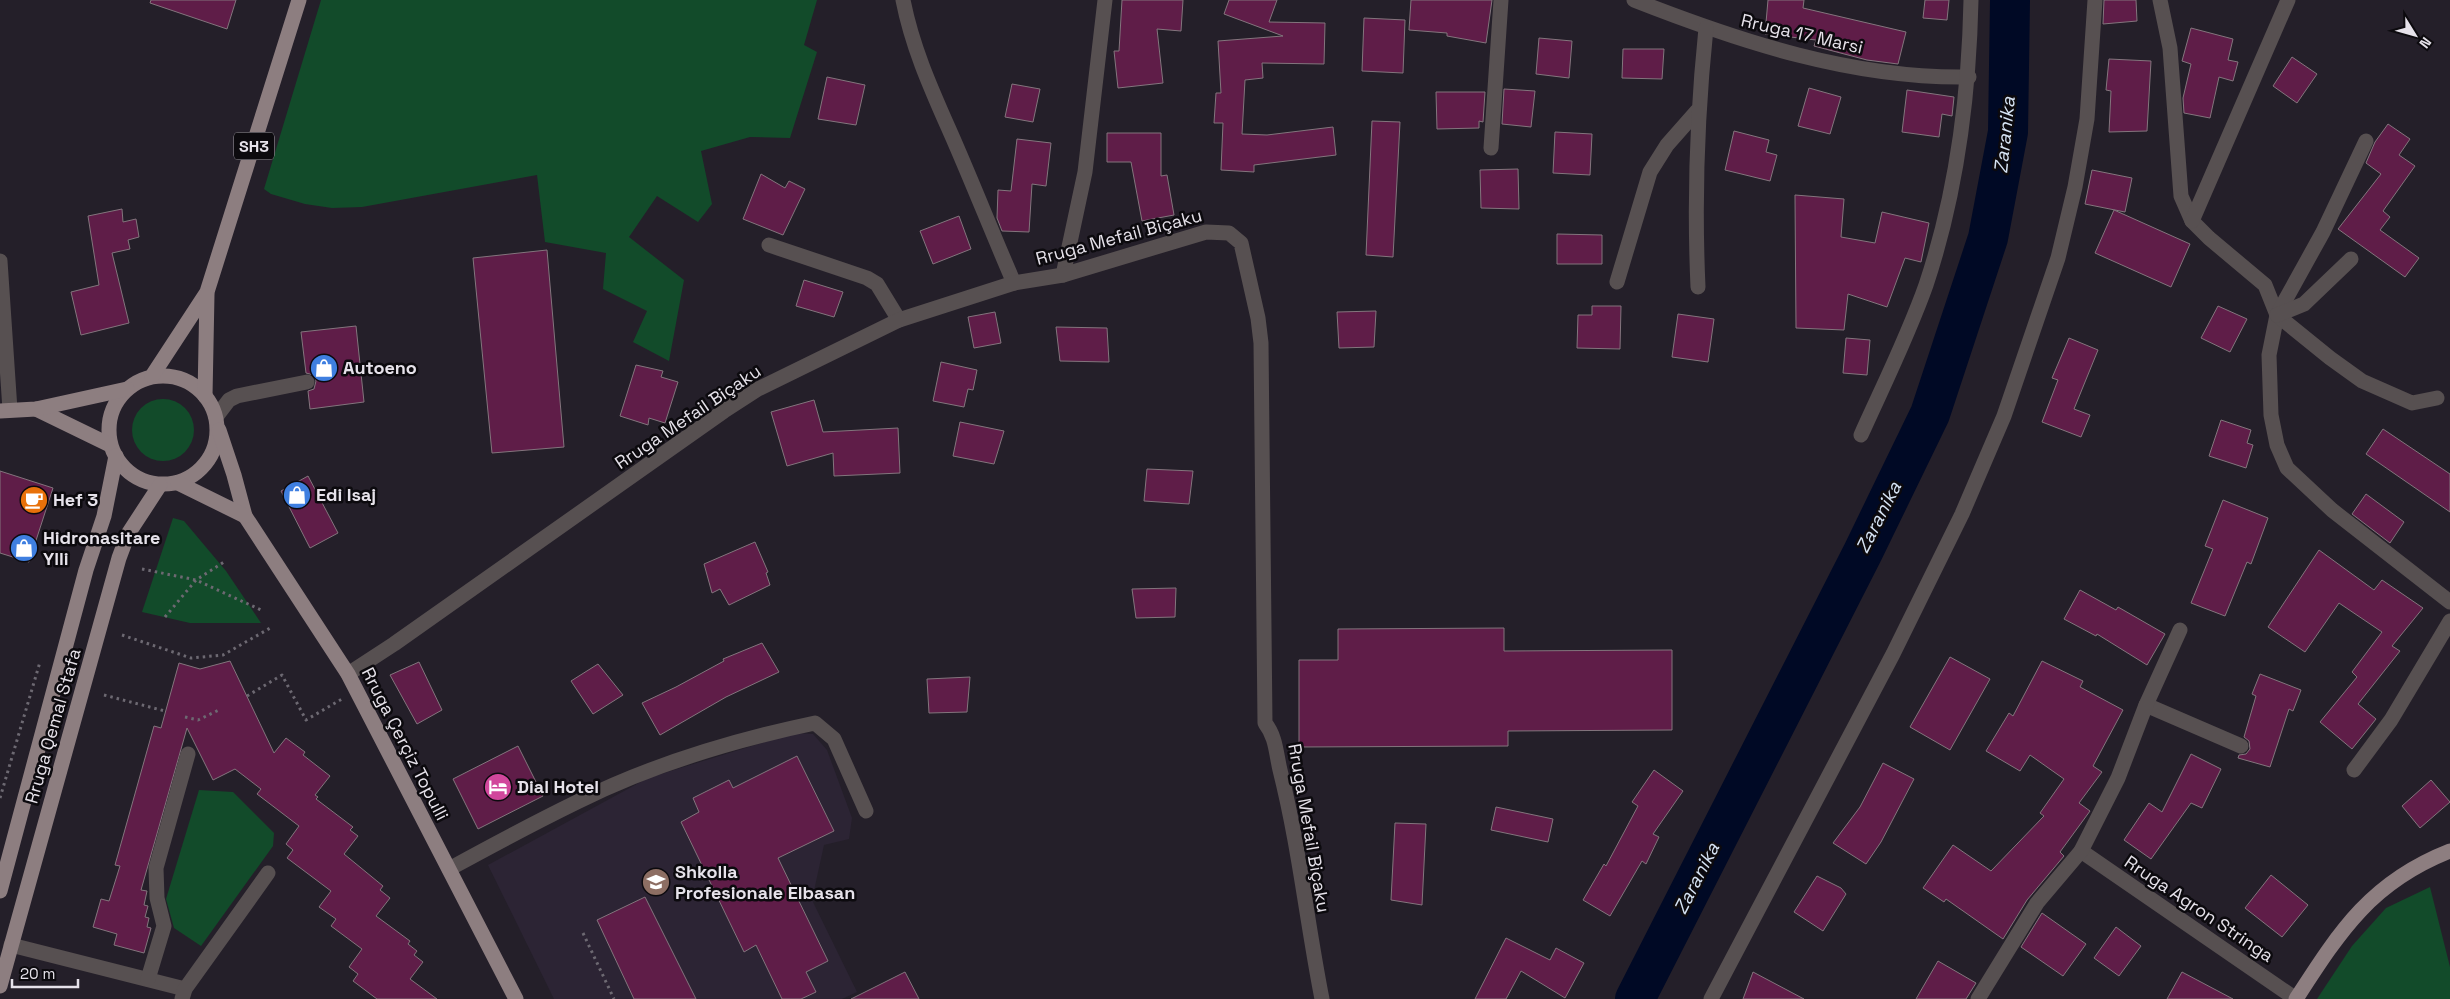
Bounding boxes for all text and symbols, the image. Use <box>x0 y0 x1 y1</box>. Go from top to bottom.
street label: Rruga 17 Marsi <box>1739 8 1865 59</box>
north arrow <box>2390 10 2440 60</box>
text: N <box>2415 34 2435 52</box>
water label: Zaranika <box>1988 95 2021 175</box>
road number: SH3 <box>234 132 274 160</box>
street label: Rruga Mefail Biçaku <box>1033 203 1205 270</box>
shop icon: Autoeno <box>309 353 339 383</box>
place label: Autoeno <box>343 356 417 379</box>
street label: Rruga Mefail Biçaku <box>610 359 765 474</box>
water label: Zaranika <box>1850 477 1907 557</box>
shop icon: Edi Isaj <box>282 480 312 510</box>
place label: Edi Isaj <box>316 483 376 506</box>
cafe icon: Hef 3 <box>19 485 49 515</box>
place label: Hef 3 <box>53 488 98 511</box>
place label: Hidronasitare Ylli <box>43 526 160 570</box>
shop icon: Hidronasitare Ylli <box>9 533 39 563</box>
street label: Rruga Qemal Stafa <box>19 646 86 806</box>
street label: Rruga Çerçiz Topulli <box>357 663 454 824</box>
street label: Rruga Mefail Biçaku <box>1283 742 1336 914</box>
hotel icon: Dial Hotel <box>483 772 513 802</box>
place label: Dial Hotel <box>517 775 599 798</box>
water label: Zaranika <box>1668 838 1725 918</box>
street label: Rruga Agron Stringa <box>2120 850 2278 967</box>
place label: Shkolla Profesionale Elbasan <box>675 860 855 904</box>
school or university icon: Shkolla Profesionale Elbasan <box>641 867 671 897</box>
scale bar <box>12 956 79 988</box>
text: 20 m <box>20 964 55 983</box>

